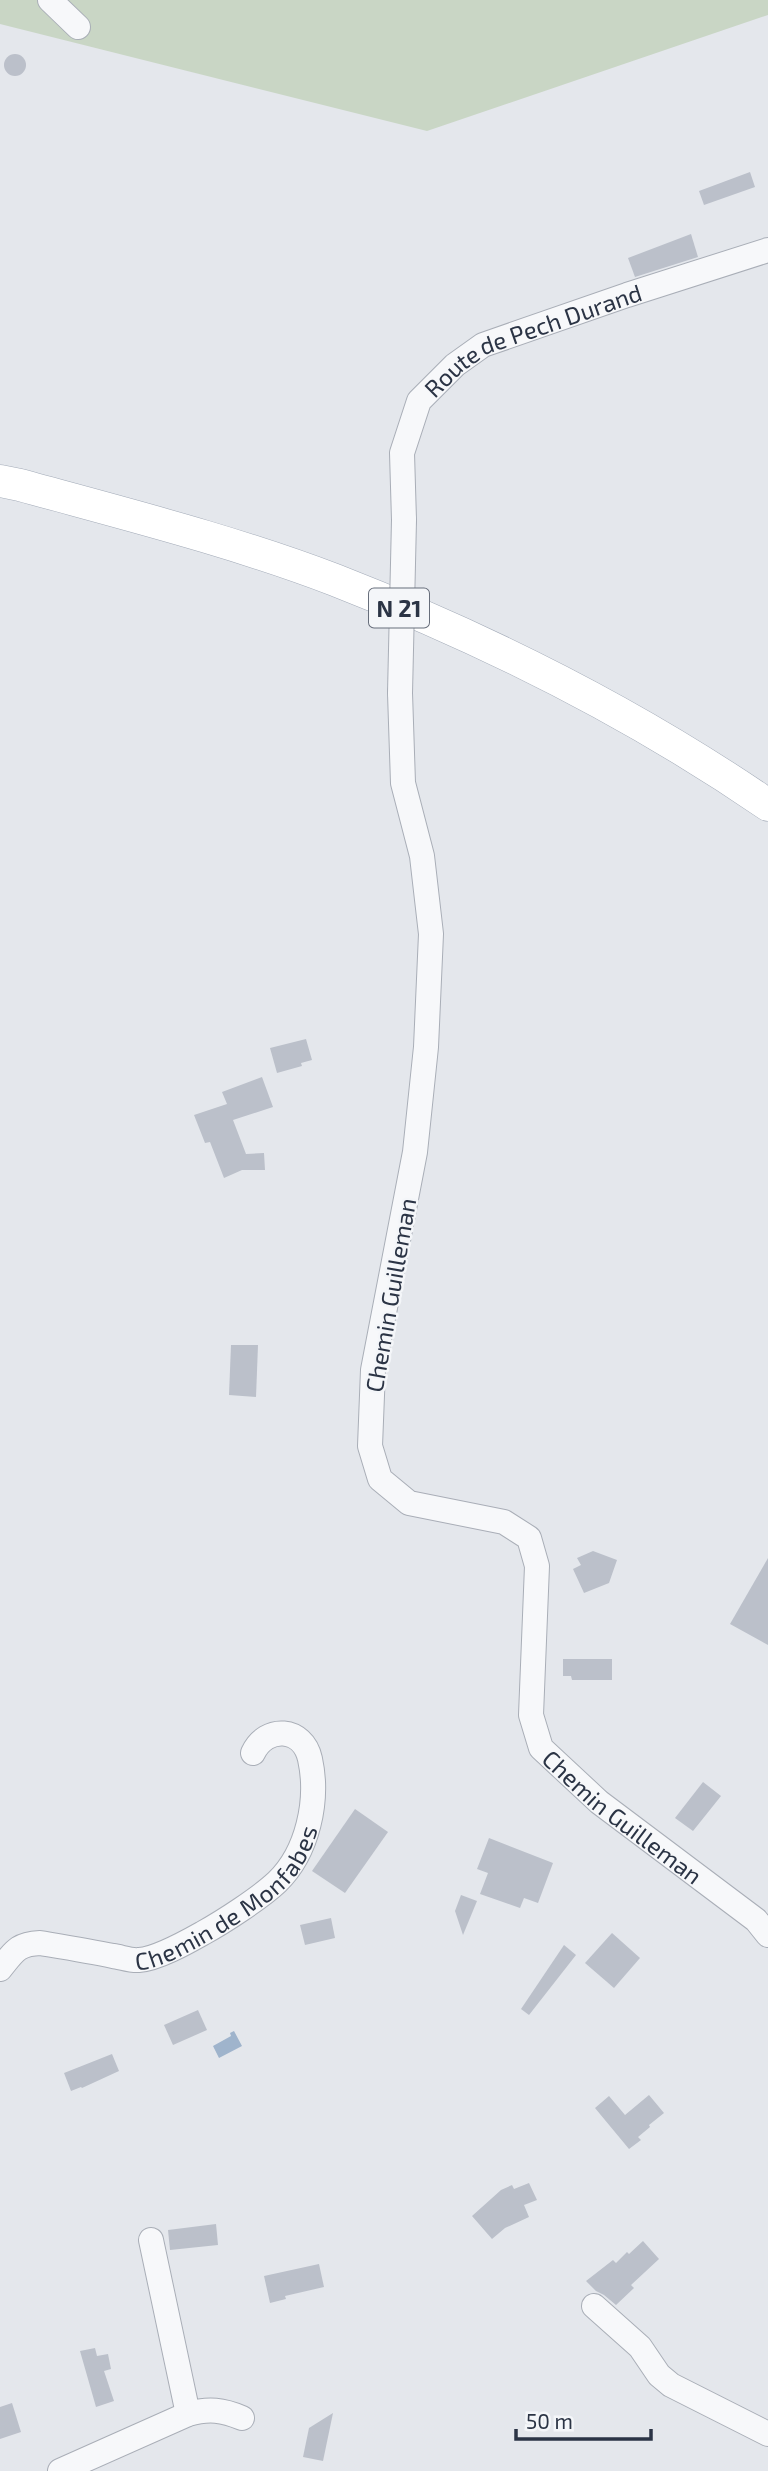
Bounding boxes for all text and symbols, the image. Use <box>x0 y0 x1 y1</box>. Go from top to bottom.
street label: Route de Pech Durand <box>418 277 645 402</box>
road number: N 21 <box>369 588 429 628</box>
street label: Chemin Guilleman <box>359 1196 421 1394</box>
street label: Chemin Guilleman <box>537 1743 708 1889</box>
street label: Chemin de Monfabes <box>133 1822 322 1975</box>
scale bar <box>516 2398 651 2442</box>
text: 50 m <box>526 2408 573 2433</box>

